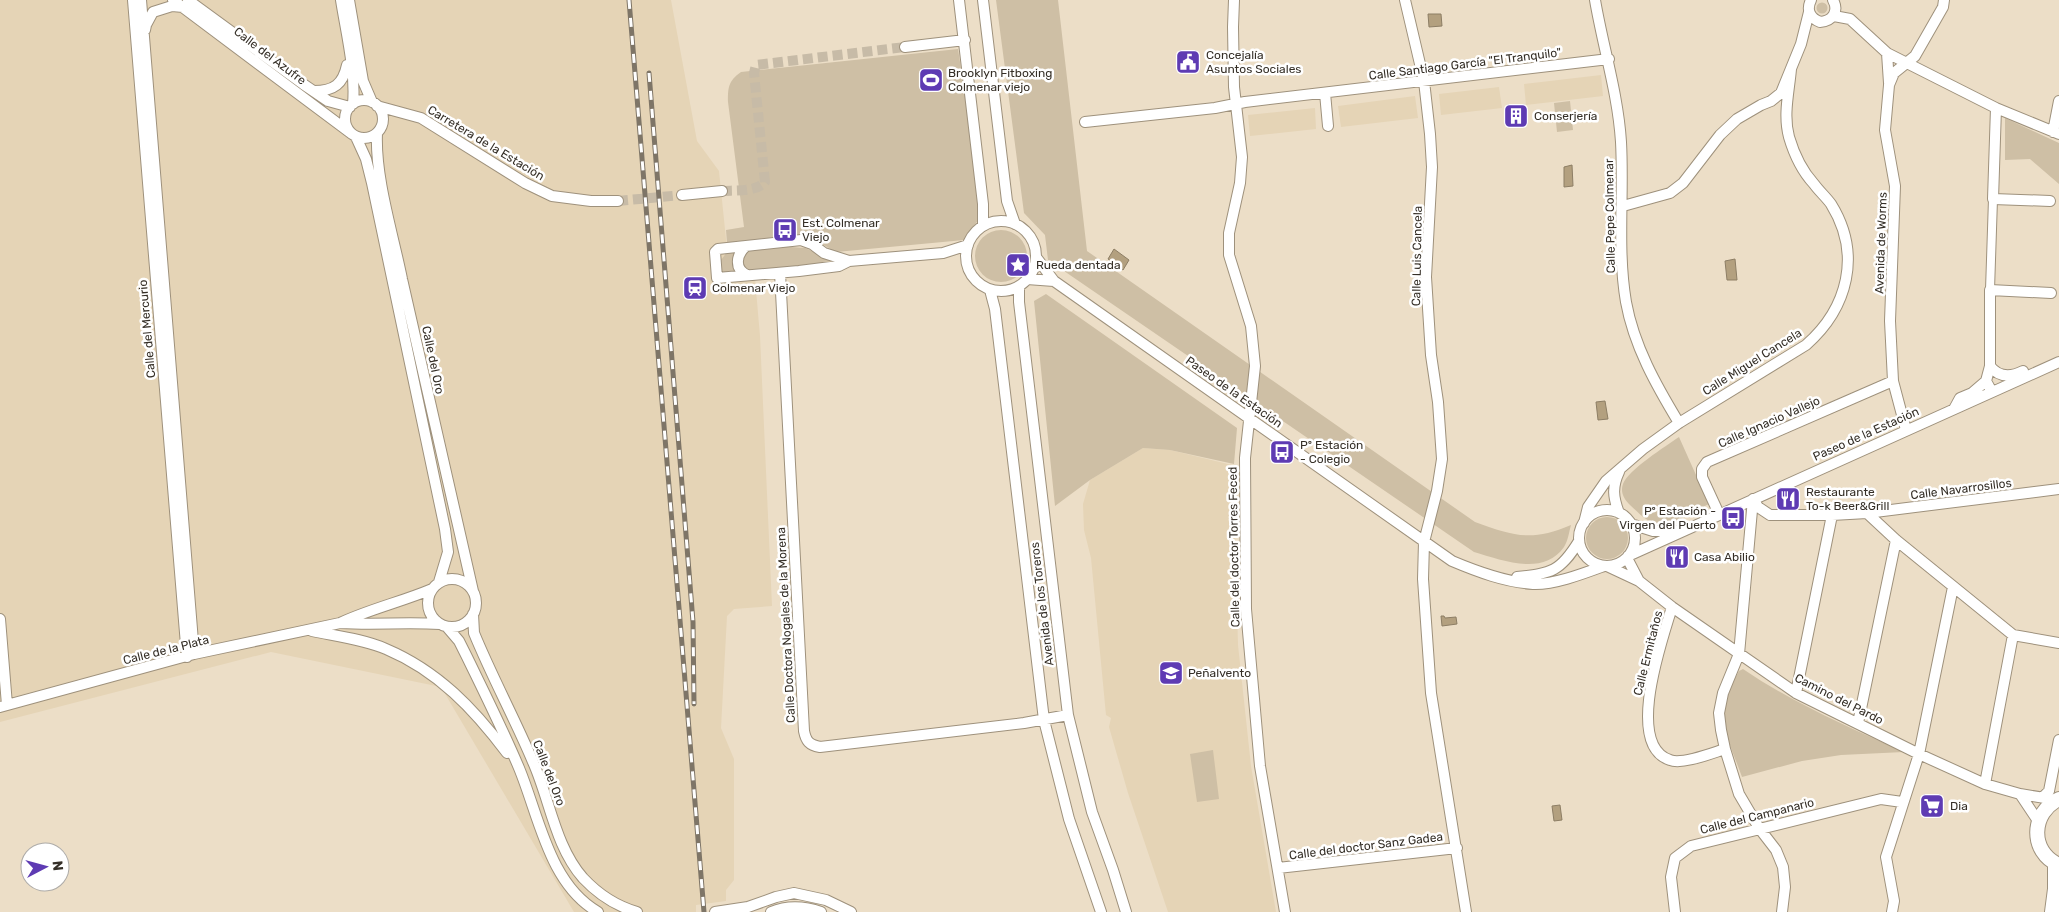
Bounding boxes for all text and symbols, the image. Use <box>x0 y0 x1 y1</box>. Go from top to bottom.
street label: Calle del Azufre <box>231 24 309 88</box>
street label: Calle Santiago García "El Tranquilo" <box>1368 45 1562 83</box>
place label: Concejalía Asuntos Sociales <box>1206 48 1301 76</box>
public building icon: Concejalía Asuntos Sociales <box>1175 49 1201 75</box>
place label: Brooklyn Fitboxing Colmenar viejo <box>948 66 1052 94</box>
sports icon: Brooklyn Fitboxing Colmenar viejo <box>918 67 944 93</box>
street label: Carretera de la Estación <box>425 103 547 183</box>
building icon: Conserjería <box>1503 103 1529 129</box>
place label: Conserjería <box>1534 109 1597 123</box>
street label: Calle Pepe Colmenar <box>1602 158 1618 274</box>
street label: Avenida de Worms <box>1872 192 1890 294</box>
street label: Calle Luis Cancela <box>1409 206 1425 306</box>
place label: Est. Colmenar Viejo <box>802 216 880 244</box>
bus stop icon: Est. Colmenar Viejo <box>772 217 798 243</box>
place icon: Rueda dentada <box>1005 252 1031 278</box>
place label: Rueda dentada <box>1036 258 1121 272</box>
station icon: Colmenar Viejo <box>682 275 708 301</box>
street label: Calle del Mercurio <box>136 279 158 379</box>
place label: Colmenar Viejo <box>712 281 795 295</box>
street label: Calle del Oro <box>419 325 447 395</box>
street label: Calle Miguel Cancela <box>1700 326 1804 398</box>
street label: Paseo de la Estación <box>1183 353 1285 431</box>
street label: Calle Ignacio Vallejo <box>1716 393 1822 451</box>
street label: Paseo de la Estación <box>1811 404 1921 464</box>
place label: Pº Estación - Colegio <box>1300 438 1363 466</box>
bus stop icon: Pº Estación - Colegio <box>1269 439 1295 465</box>
street label: Calle del doctor Torres Feced <box>1226 467 1242 627</box>
street label: Calle Navarrosillos <box>1910 476 2012 502</box>
place label: Restaurante To-k Beer&Grill <box>1806 485 1889 513</box>
restaurant icon: Restaurante To-k Beer&Grill <box>1775 486 1801 512</box>
place label: Pº Estación - Virgen del Puerto <box>1619 504 1716 532</box>
bus stop icon: Pº Estación - Virgen del Puerto <box>1720 505 1746 531</box>
street label: Calle Doctora Nogales de la Morena <box>774 527 798 723</box>
street label: Avenida de los Toreros <box>1027 541 1057 667</box>
restaurant icon: Casa Abilio <box>1664 544 1690 570</box>
place label: Casa Abilio <box>1694 550 1755 564</box>
street label: Calle Ermitaños <box>1631 609 1665 697</box>
street label: Calle de la Plata <box>122 633 210 667</box>
school or university icon: Peñalvento <box>1158 660 1184 686</box>
place label: Peñalvento <box>1188 666 1251 680</box>
street label: Camino del Pardo <box>1792 671 1886 727</box>
street label: Calle del Oro <box>530 738 568 808</box>
supermarket icon: Dia <box>1919 793 1945 819</box>
street label: Calle del Campanario <box>1698 795 1816 837</box>
place label: Dia <box>1950 799 1968 813</box>
street label: Calle del doctor Sanz Gadea <box>1288 830 1444 862</box>
north arrow <box>20 842 70 892</box>
text: N <box>48 860 66 872</box>

